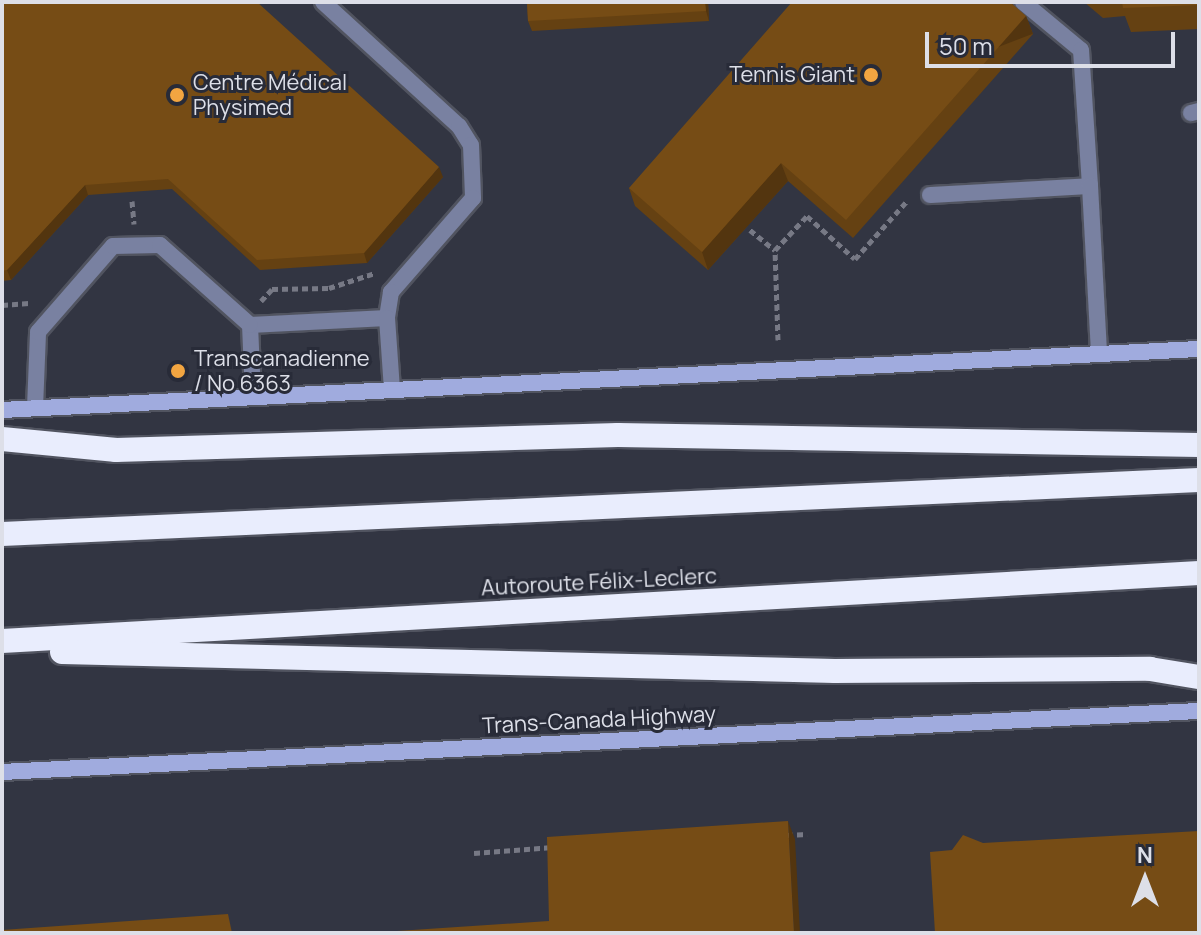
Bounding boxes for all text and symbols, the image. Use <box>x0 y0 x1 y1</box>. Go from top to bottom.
scale bar <box>929 16 1179 66</box>
text: 50 m <box>939 29 993 62</box>
place label: Tennis Giant <box>729 62 855 88</box>
marker: Tennis Giant <box>862 66 880 84</box>
place label: Centre Médical Physimed <box>193 69 347 120</box>
marker: Centre Médical Physimed <box>168 86 186 104</box>
place label: Transcanadienne / No 6363 <box>194 345 370 396</box>
marker: Transcanadienne / No 6363 <box>169 362 187 380</box>
street label: Autoroute Félix-Leclerc <box>480 563 718 601</box>
street label: Trans-Canada Highway <box>481 701 717 739</box>
north arrow <box>1105 839 1185 919</box>
text: N <box>1137 840 1153 870</box>

